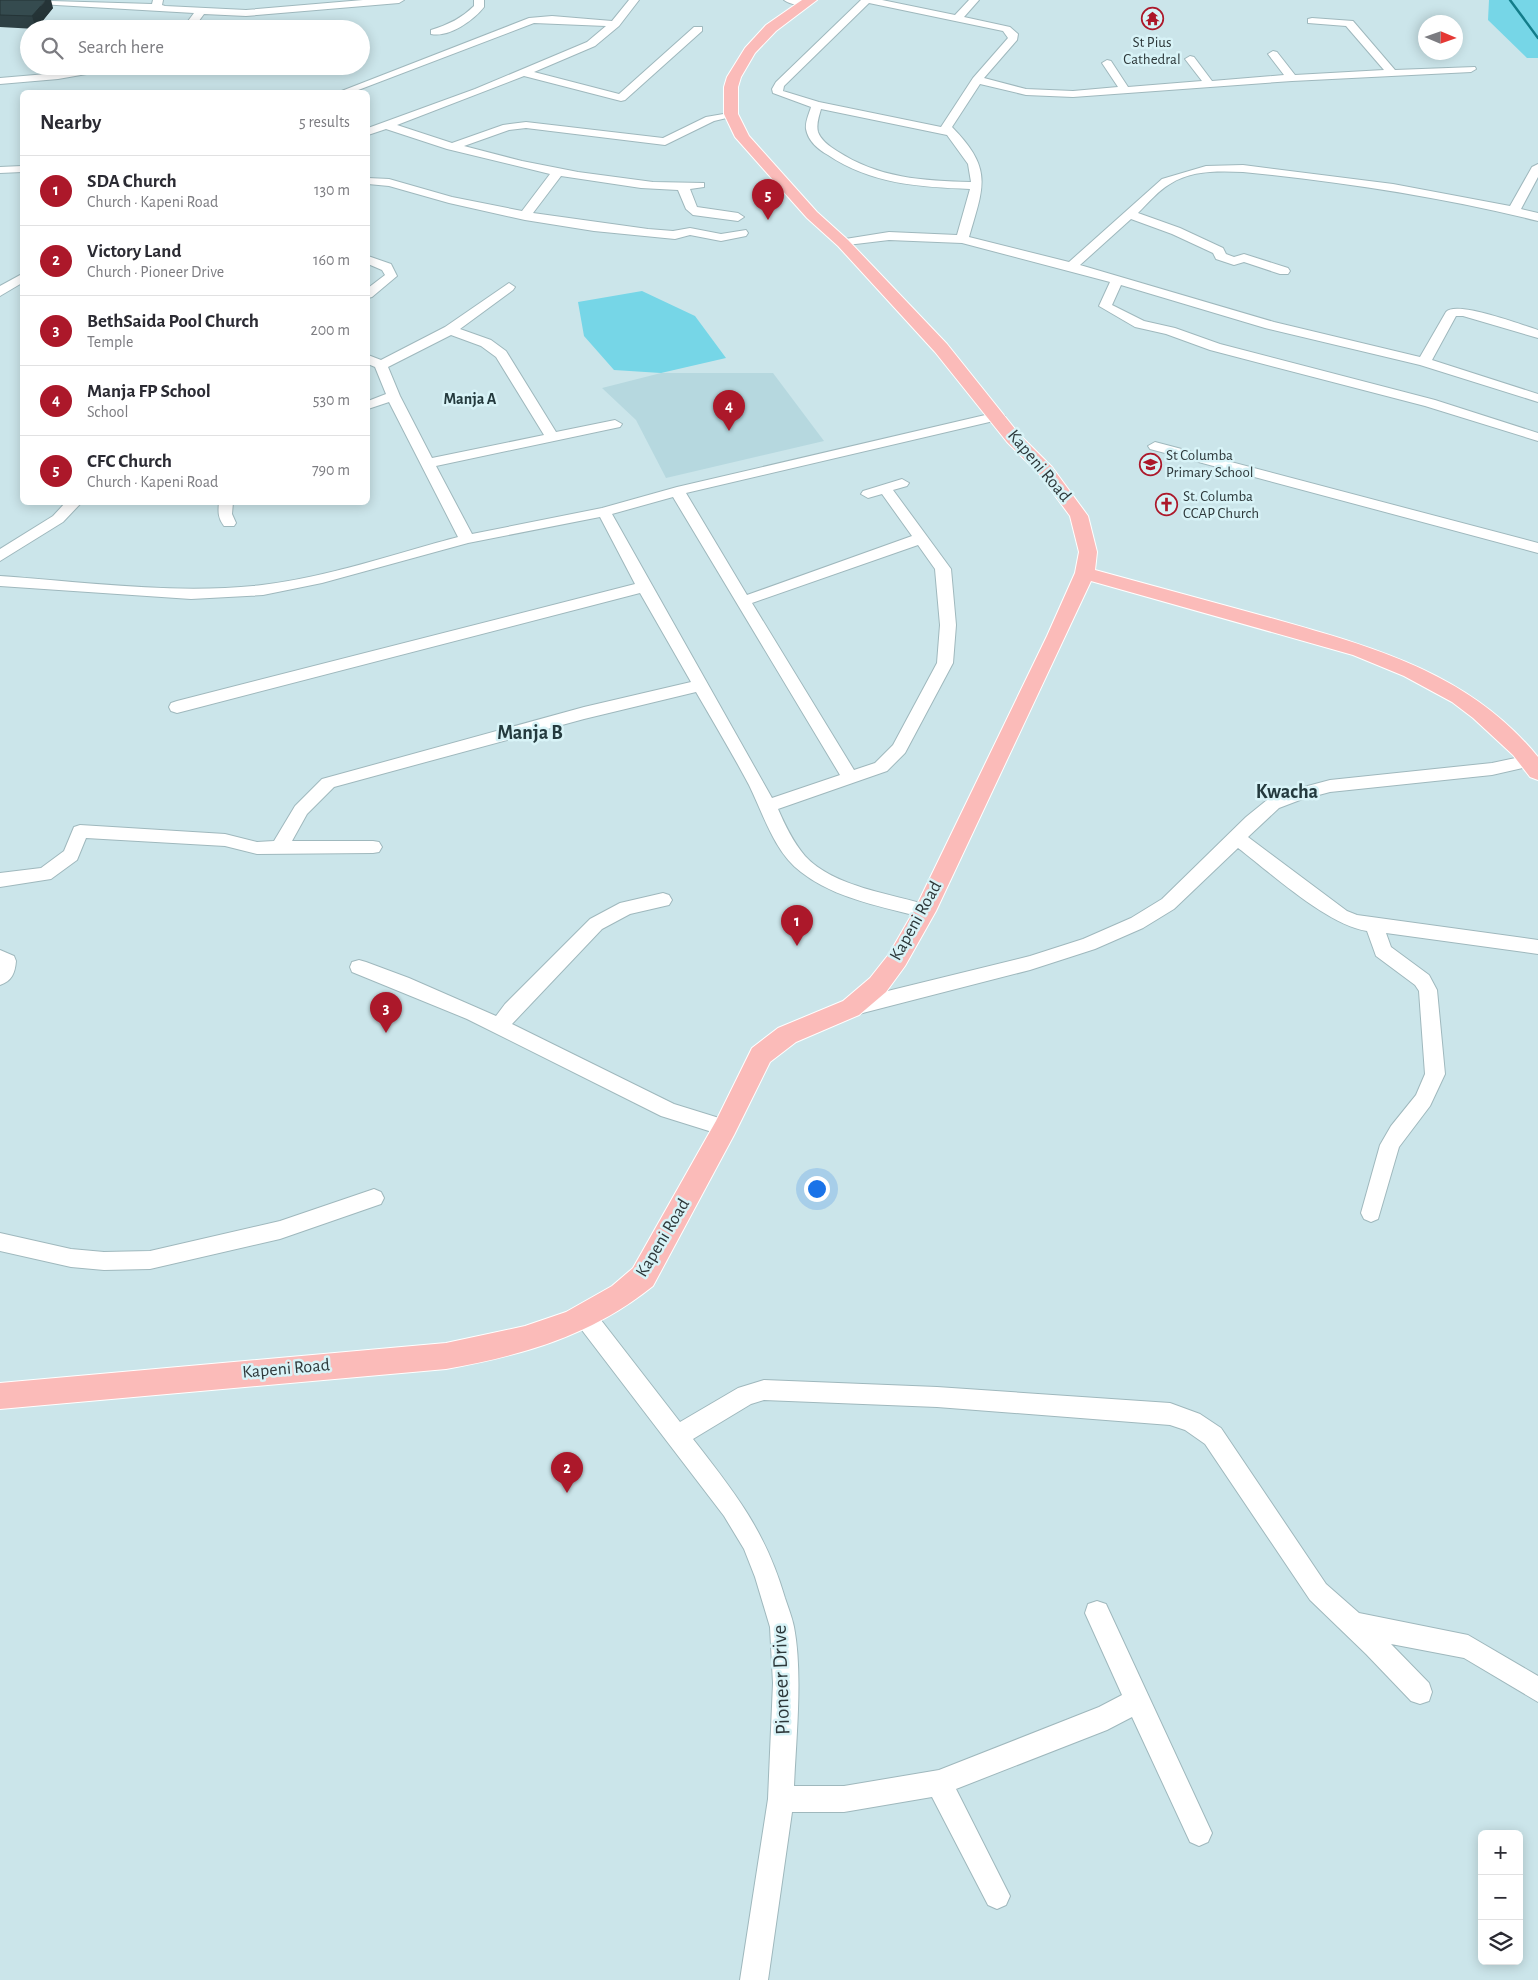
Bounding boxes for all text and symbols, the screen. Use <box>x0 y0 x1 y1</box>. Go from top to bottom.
temple icon: St Pius Cathedral <box>1140 7 1164 31</box>
north arrow <box>1418 15 1463 60</box>
search box <box>20 20 370 75</box>
icon: search <box>38 34 66 62</box>
place label: St Pius Cathedral <box>1123 35 1181 67</box>
text: Search here <box>78 38 164 57</box>
text: Nearby <box>40 112 101 133</box>
text: 5 results <box>299 114 350 130</box>
text: SDA Church <box>87 172 177 191</box>
pin: 5 <box>752 179 784 220</box>
text: 1 <box>53 182 59 198</box>
text: 130 m <box>314 182 350 198</box>
text: Church · Kapeni Road <box>87 194 218 210</box>
text: Victory Land <box>87 242 181 261</box>
text: 2 <box>52 252 60 268</box>
text: 160 m <box>313 252 350 268</box>
text: Church · Pioneer Drive <box>87 264 224 280</box>
text: BethSaida Pool Church <box>87 312 259 331</box>
text: 3 <box>53 322 59 338</box>
text: 200 m <box>310 322 350 338</box>
text: Temple <box>87 334 133 350</box>
text: Manja FP School <box>87 382 211 401</box>
pin: 4 <box>713 390 745 431</box>
district label: Manja A <box>444 391 497 408</box>
text: 4 <box>52 392 60 408</box>
text: 530 m <box>313 392 350 408</box>
text: School <box>87 404 128 420</box>
street label: Kapeni Road <box>1004 427 1074 505</box>
place label: St Columba Primary School <box>1166 448 1254 480</box>
text: CFC Church <box>87 452 172 471</box>
school or university icon: St Columba Primary School <box>1138 452 1162 476</box>
text: 5 <box>53 462 59 478</box>
text: 790 m <box>312 462 350 478</box>
text: Church · Kapeni Road <box>87 474 218 490</box>
place label: St. Columba CCAP Church <box>1183 489 1259 521</box>
church icon: St. Columba CCAP Church <box>1155 493 1179 517</box>
district label: Manja B <box>497 723 563 743</box>
district label: Kwacha <box>1256 782 1319 802</box>
street label: Kapeni Road <box>887 878 945 964</box>
pin: 1 <box>781 905 813 946</box>
pin: 3 <box>370 992 402 1033</box>
your location <box>804 1176 830 1202</box>
street label: Kapeni Road <box>633 1196 693 1280</box>
street label: Kapeni Road <box>241 1356 331 1382</box>
pin: 2 <box>551 1452 583 1493</box>
street label: Pioneer Drive <box>769 1625 793 1735</box>
map controls <box>1478 1830 1523 1965</box>
button: + <box>1478 1830 1523 1875</box>
button: − <box>1478 1875 1523 1920</box>
button: layers <box>1478 1920 1523 1965</box>

